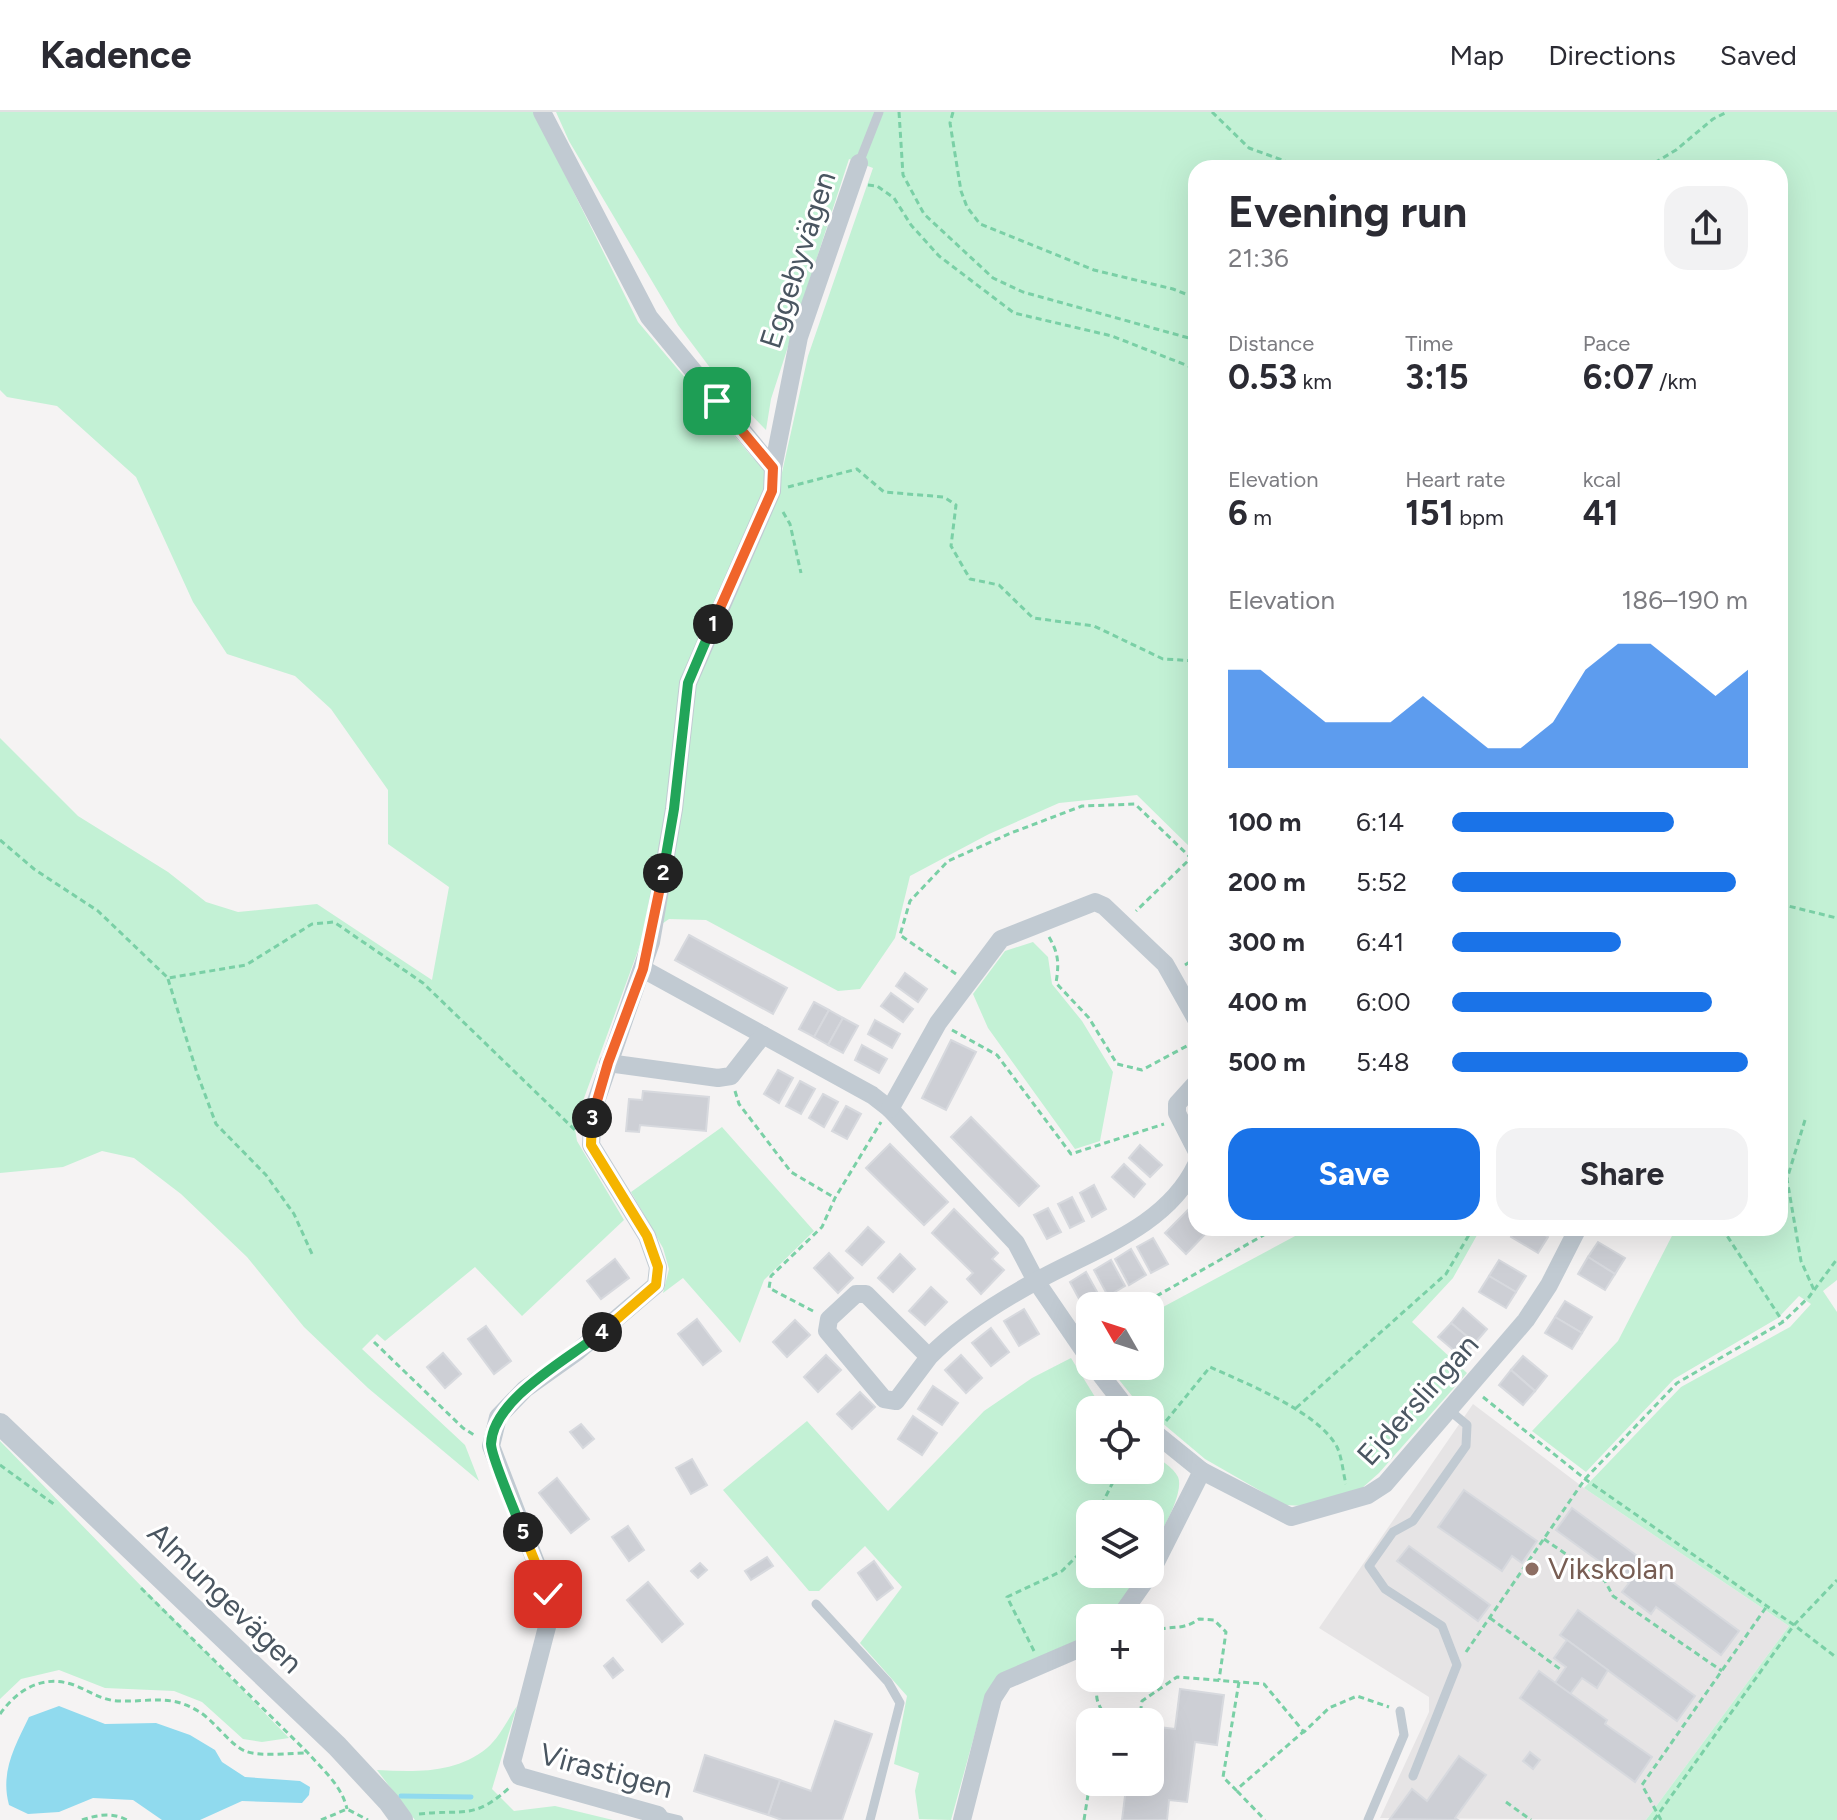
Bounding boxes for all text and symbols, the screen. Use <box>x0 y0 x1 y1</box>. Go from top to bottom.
text: Kadence <box>40 32 191 78</box>
text: Map <box>1450 38 1504 72</box>
text: Directions <box>1548 38 1676 72</box>
text: Saved <box>1720 38 1797 72</box>
street label: Eggebyvägen <box>752 167 844 353</box>
text: Evening run <box>1228 185 1467 238</box>
button: share <box>1664 186 1748 270</box>
text: 21:36 <box>1228 242 1289 274</box>
text: Distance <box>1228 330 1314 357</box>
text: Time <box>1405 330 1453 357</box>
text: Pace <box>1583 330 1630 357</box>
text: 0.53 <box>1228 357 1297 398</box>
text: 3:15 <box>1405 357 1469 398</box>
text: 6:07 <box>1583 357 1654 398</box>
pin <box>683 367 751 435</box>
text: km <box>1297 368 1332 395</box>
text: /km <box>1654 368 1697 395</box>
icon: arrive <box>695 379 739 423</box>
text: Elevation <box>1228 466 1318 493</box>
text: Heart rate <box>1405 466 1505 493</box>
text: kcal <box>1583 466 1621 493</box>
text: 6 <box>1228 493 1248 534</box>
text: 151 <box>1405 493 1454 534</box>
text: 41 <box>1583 493 1619 534</box>
text: m <box>1248 504 1272 531</box>
text: bpm <box>1454 504 1504 531</box>
text: Elevation <box>1228 584 1335 616</box>
text: 186–190 m <box>1622 584 1748 616</box>
pin: 1 <box>693 604 733 644</box>
text: 1 <box>708 610 718 637</box>
text: 100 m <box>1228 806 1302 838</box>
text: 6:14 <box>1356 806 1404 838</box>
pin: 2 <box>643 853 683 893</box>
text: 2 <box>657 859 669 886</box>
text: 200 m <box>1228 866 1306 898</box>
text: 5:52 <box>1356 866 1407 898</box>
text: 300 m <box>1228 926 1305 958</box>
text: 6:41 <box>1356 926 1404 958</box>
text: 400 m <box>1228 986 1307 1018</box>
text: 6:00 <box>1356 986 1411 1018</box>
text: 500 m <box>1228 1046 1306 1078</box>
text: 5:48 <box>1356 1046 1410 1078</box>
pin: 3 <box>572 1098 612 1138</box>
text: 3 <box>586 1104 598 1131</box>
button: Save <box>1228 1128 1480 1220</box>
button: Share <box>1496 1128 1748 1220</box>
north arrow <box>1076 1292 1164 1380</box>
map controls <box>1076 1292 1164 1796</box>
pin: 4 <box>582 1312 622 1352</box>
text: 4 <box>595 1318 609 1345</box>
street label: Ejderslingan <box>1349 1326 1486 1473</box>
button: locate <box>1076 1396 1164 1484</box>
button: layers <box>1076 1500 1164 1588</box>
pin: 5 <box>503 1512 543 1552</box>
street label: Almungevägen <box>140 1514 311 1681</box>
text: 5 <box>517 1518 529 1545</box>
place label: Vikskolan <box>1548 1550 1675 1587</box>
pin <box>514 1560 582 1628</box>
marker: Vikskolan <box>1523 1560 1541 1578</box>
icon: check <box>526 1572 570 1616</box>
button: + <box>1076 1604 1164 1692</box>
button: − <box>1076 1708 1164 1796</box>
street label: Virastigen <box>536 1735 677 1806</box>

